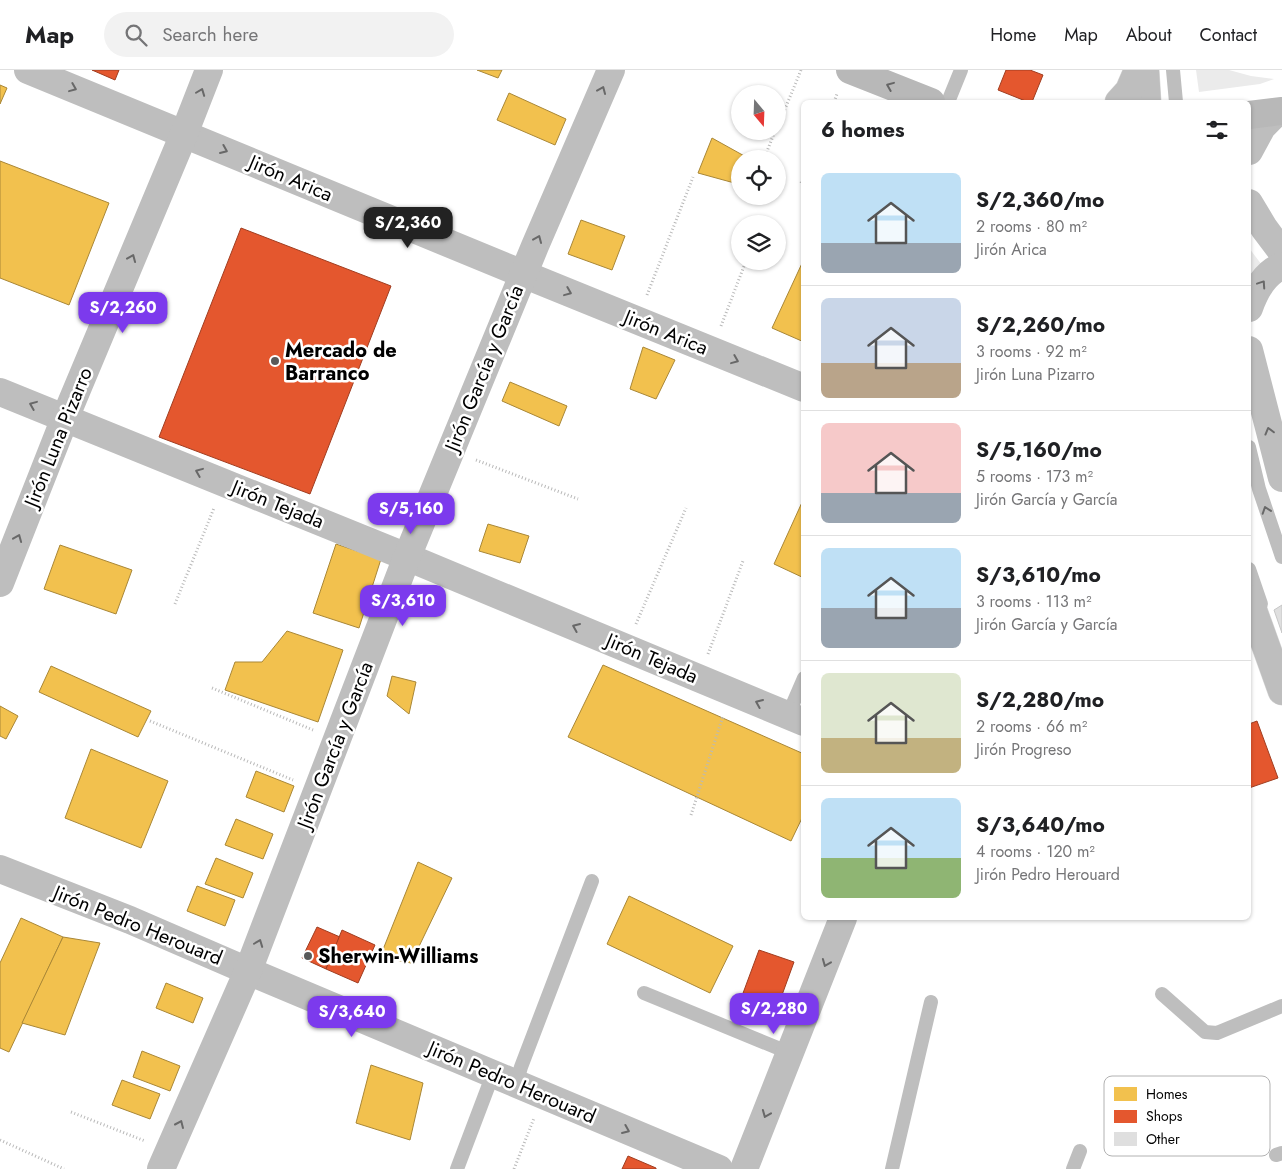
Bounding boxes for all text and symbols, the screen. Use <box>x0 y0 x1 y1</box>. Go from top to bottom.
search box <box>104 12 454 57</box>
text: Map <box>25 17 74 52</box>
icon: search <box>122 21 150 49</box>
text: Search here <box>162 21 258 48</box>
text: Home <box>990 22 1036 48</box>
text: Map <box>1064 22 1098 48</box>
text: About <box>1126 22 1171 48</box>
text: Contact <box>1199 22 1257 48</box>
one-way arrow <box>68 82 77 93</box>
one-way arrow <box>887 82 895 92</box>
north arrow <box>731 85 786 140</box>
map controls <box>731 85 786 270</box>
one-way arrow <box>596 86 607 95</box>
one-way arrow <box>195 88 205 96</box>
text: 6 homes <box>821 115 905 145</box>
icon: filters <box>1203 116 1231 144</box>
one-way arrow <box>219 144 228 155</box>
street label: Jirón Arica <box>242 147 337 209</box>
button: locate <box>731 150 786 205</box>
text: S/2,360/mo <box>976 185 1104 215</box>
icon: home <box>861 193 921 253</box>
pin: S/2,360 <box>362 206 454 249</box>
text: S/2,360 <box>375 211 441 234</box>
button: layers <box>731 215 786 270</box>
text: 2 rooms · 80 m² <box>976 215 1087 238</box>
one-way arrow <box>531 235 542 244</box>
text: Jirón Arica <box>976 238 1047 261</box>
one-way arrow <box>126 254 137 263</box>
one-way arrow <box>1256 280 1265 289</box>
street label: Jirón García y García <box>437 281 531 458</box>
one-way arrow <box>563 286 572 297</box>
pin: S/2,260 <box>77 292 169 334</box>
text: S/2,260 <box>89 296 157 319</box>
street label: Jirón Arica <box>617 301 712 362</box>
text: S/2,260/mo <box>976 310 1105 340</box>
icon: home <box>861 318 921 378</box>
place label: Mercado de Barranco <box>285 336 397 388</box>
text: 3 rooms · 92 m² <box>976 340 1087 363</box>
one-way arrow <box>730 354 739 364</box>
marker: Mercado de Barranco <box>269 355 281 367</box>
street label: Jirón Luna Pizarro <box>16 363 100 514</box>
text: Jirón Luna Pizarro <box>976 363 1095 386</box>
one-way arrow <box>29 400 37 410</box>
one-way arrow <box>1264 427 1275 436</box>
text: S/5,160/mo <box>976 435 1102 465</box>
icon: home <box>861 443 921 503</box>
text: 5 rooms · 173 m² <box>976 465 1093 488</box>
one-way arrow <box>196 468 204 478</box>
street label: Jirón Tejada <box>225 472 328 536</box>
text: Jirón García y García <box>976 488 1118 511</box>
pin: S/5,160 <box>365 492 457 535</box>
text: S/5,160 <box>379 497 443 520</box>
one-way arrow <box>1262 507 1272 515</box>
one-way arrow <box>12 534 22 543</box>
text: S/3,610/mo <box>976 560 1101 590</box>
icon: home <box>861 568 921 628</box>
pin: S/3,610 <box>357 584 449 627</box>
text: S/3,610 <box>371 589 435 612</box>
text: 3 rooms · 113 m² <box>976 590 1092 613</box>
text: Jirón García y García <box>976 613 1118 636</box>
one-way arrow <box>572 623 581 633</box>
street label: Jirón Tejada <box>599 625 702 691</box>
street label: Jirón García y García <box>289 657 381 836</box>
text: S/2,280/mo <box>976 685 1104 715</box>
icon: home <box>861 693 921 753</box>
one-way arrow <box>755 698 764 709</box>
text: 2 rooms · 66 m² <box>976 715 1087 738</box>
text: Jirón Progreso <box>976 738 1071 761</box>
text: S/3,640/mo <box>976 810 1105 840</box>
icon: home <box>861 818 921 878</box>
text: 4 rooms · 120 m² <box>976 840 1095 863</box>
text: Jirón Pedro Herouard <box>976 863 1120 886</box>
street label: Jirón Pedro Herouard <box>46 877 227 973</box>
one-way arrow <box>253 939 263 948</box>
place label: Sherwin-Williams <box>318 942 478 971</box>
marker: Sherwin-Williams <box>302 950 314 962</box>
one-way arrow <box>821 958 832 967</box>
pin: S/2,280 <box>728 992 820 1035</box>
pin: S/3,640 <box>306 996 398 1038</box>
text: S/2,280 <box>741 997 807 1020</box>
text: S/3,640 <box>318 1000 386 1023</box>
street label: Jirón Pedro Herouard <box>421 1033 600 1131</box>
legend <box>1104 1076 1270 1156</box>
text: Homes <box>1146 1084 1188 1104</box>
text: Shops <box>1146 1106 1183 1126</box>
one-way arrow <box>762 1109 772 1118</box>
one-way arrow <box>174 1120 185 1129</box>
one-way arrow <box>621 1124 630 1135</box>
text: Other <box>1146 1129 1180 1149</box>

